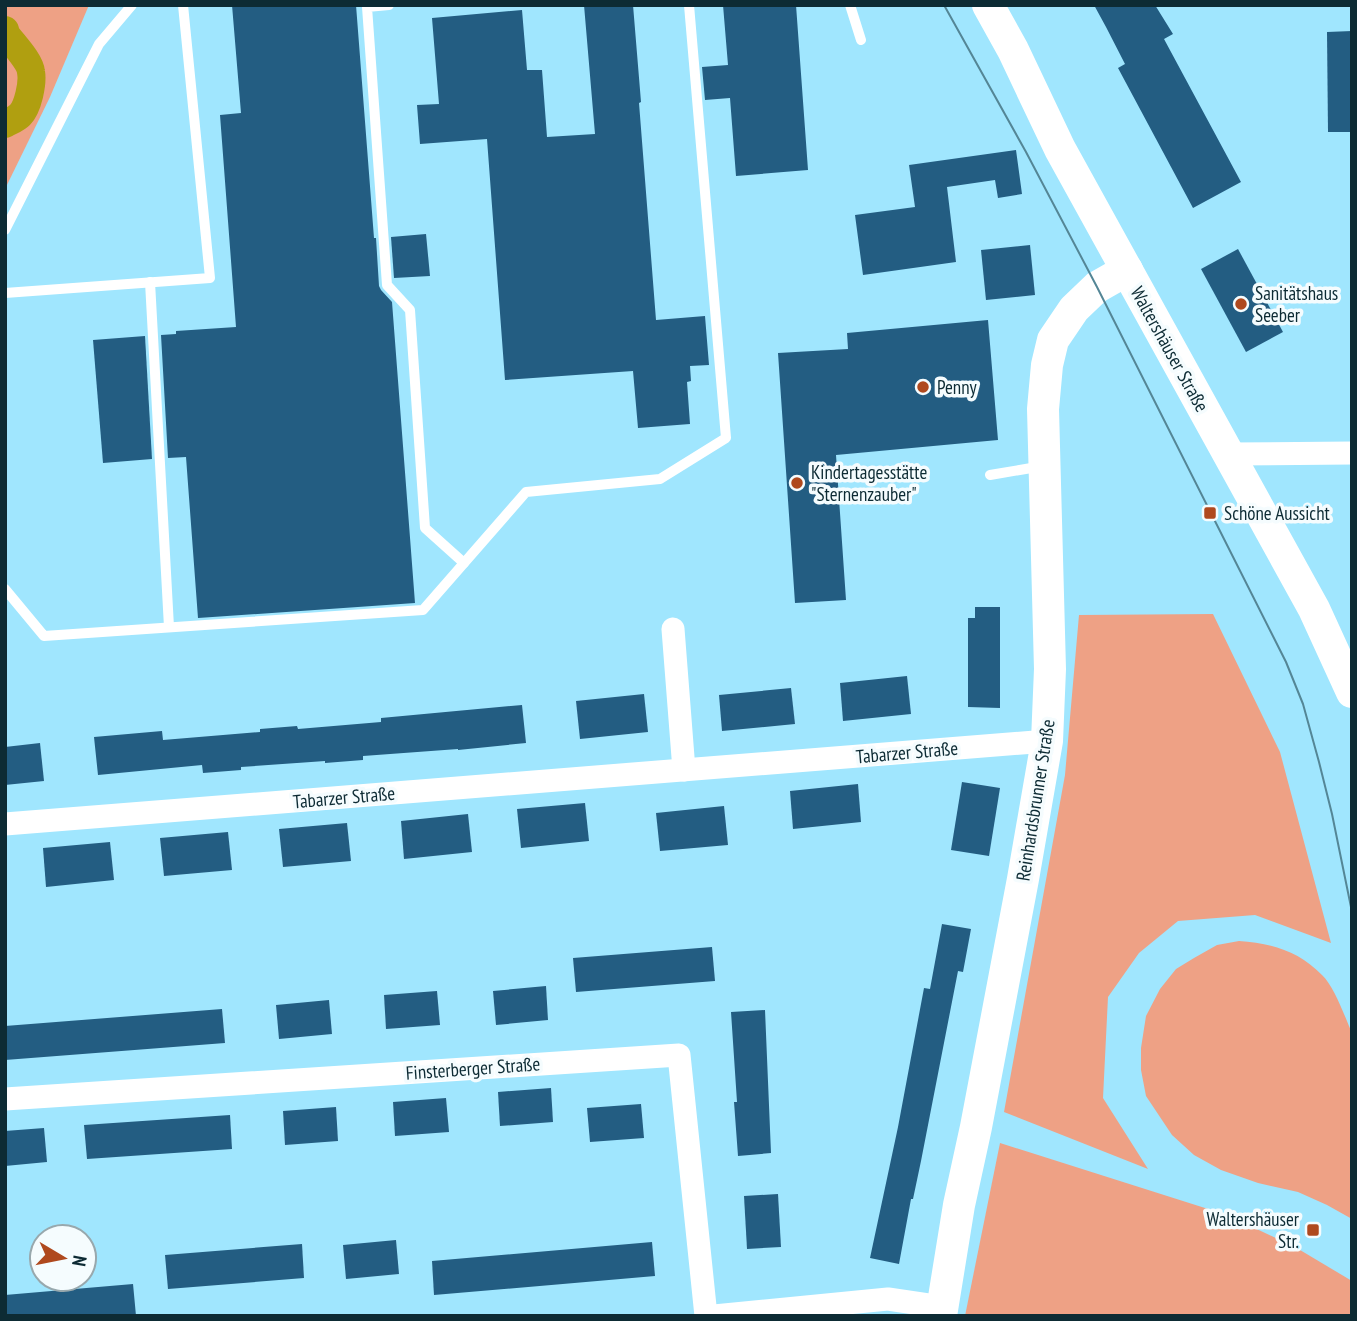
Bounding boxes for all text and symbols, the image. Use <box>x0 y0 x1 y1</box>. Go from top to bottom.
place label: Sanitätshaus Seeber <box>1255 281 1338 327</box>
street label: Waltershäuser Straße <box>1126 282 1214 416</box>
marker: Sanitätshaus Seeber <box>1233 296 1249 312</box>
place label: Penny <box>937 375 978 399</box>
marker: Penny <box>915 379 931 395</box>
place label: Kindertagesstätte "Sternenzauber" <box>811 460 927 506</box>
marker: Kindertagesstätte "Sternenzauber" <box>789 475 805 491</box>
place label: Schöne Aussicht <box>1224 501 1330 525</box>
marker: Schöne Aussicht <box>1202 505 1218 521</box>
street label: Reinhardsbrunner Straße <box>1010 717 1060 882</box>
street label: Tabarzer Straße <box>855 736 959 768</box>
street label: Tabarzer Straße <box>292 781 396 813</box>
street label: Finsterberger Straße <box>405 1051 541 1085</box>
place label: Waltershäuser Str. <box>1207 1207 1300 1253</box>
marker: Waltershäuser Str. <box>1305 1222 1321 1238</box>
north arrow <box>28 1223 98 1293</box>
text: N <box>67 1254 92 1268</box>

